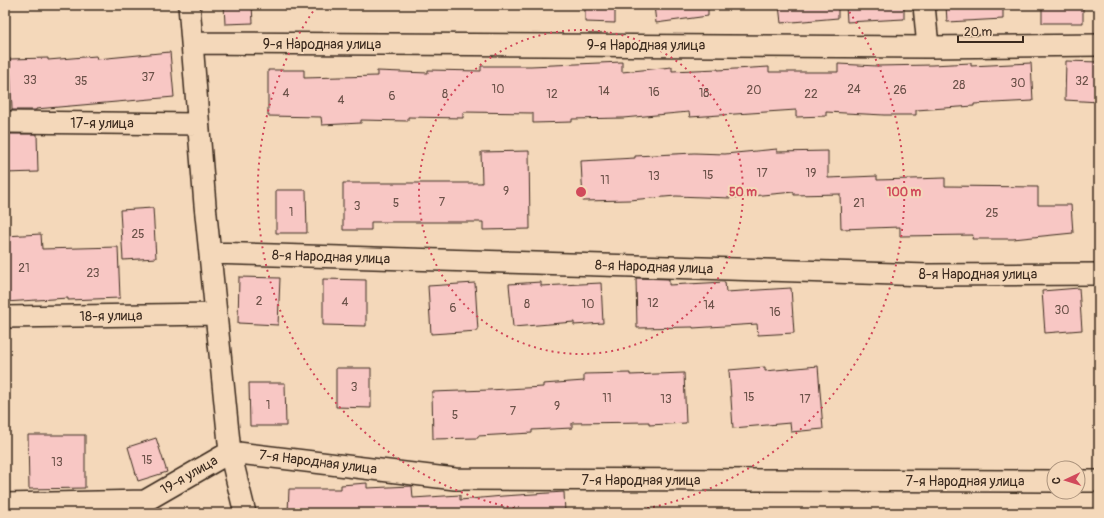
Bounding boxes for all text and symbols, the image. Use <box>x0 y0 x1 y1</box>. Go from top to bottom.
scale bar <box>958 18 1023 44</box>
text: 20 m <box>964 25 993 40</box>
street label: 9-я Народная улица <box>263 36 381 53</box>
street label: 9-я Народная улица <box>587 37 705 54</box>
house number: 37 <box>141 70 155 85</box>
house number: 33 <box>23 73 37 88</box>
house number: 35 <box>74 74 88 89</box>
house number: 32 <box>1075 74 1089 89</box>
house number: 30 <box>1011 76 1025 91</box>
house number: 28 <box>953 78 965 93</box>
house number: 10 <box>492 82 504 97</box>
house number: 24 <box>847 82 861 97</box>
house number: 20 <box>747 83 761 98</box>
house number: 26 <box>893 83 907 98</box>
house number: 14 <box>598 84 610 99</box>
house number: 16 <box>648 85 660 100</box>
house number: 4 <box>283 86 290 101</box>
house number: 18 <box>699 86 709 101</box>
house number: 8 <box>442 87 448 102</box>
house number: 12 <box>546 87 558 102</box>
house number: 22 <box>804 87 818 102</box>
house number: 6 <box>389 89 396 104</box>
house number: 4 <box>338 93 345 108</box>
street label: 17-я улица <box>70 115 134 132</box>
house number: 17 <box>756 166 768 181</box>
house number: 19 <box>806 166 816 181</box>
house number: 15 <box>702 168 714 183</box>
house number: 13 <box>648 169 660 184</box>
house number: 11 <box>600 173 610 188</box>
house number: 9 <box>503 184 509 199</box>
centre of rings <box>574 185 588 199</box>
text: 50 m <box>729 185 757 200</box>
text: 100 m <box>887 185 922 200</box>
house number: 7 <box>439 195 446 210</box>
house number: 5 <box>393 196 399 211</box>
house number: 21 <box>853 196 865 211</box>
house number: 3 <box>354 199 361 214</box>
house number: 1 <box>289 205 293 220</box>
house number: 25 <box>985 206 999 221</box>
house number: 25 <box>131 227 145 242</box>
street label: 8-я Народная улица <box>271 246 391 268</box>
street label: 8-я Народная улица <box>594 256 714 278</box>
house number: 21 <box>18 261 30 276</box>
house number: 23 <box>86 266 100 281</box>
street label: 8-я Народная улица <box>919 266 1037 283</box>
house number: 2 <box>256 294 263 309</box>
house number: 4 <box>342 295 349 310</box>
house number: 12 <box>647 296 659 311</box>
house number: 8 <box>524 297 530 312</box>
house number: 10 <box>582 297 594 312</box>
house number: 14 <box>703 298 715 313</box>
house number: 6 <box>450 301 457 316</box>
house number: 30 <box>1055 303 1069 318</box>
house number: 16 <box>769 305 781 320</box>
street label: 18-я улица <box>79 307 143 325</box>
house number: 3 <box>351 380 358 395</box>
house number: 15 <box>743 390 755 405</box>
house number: 11 <box>602 391 612 406</box>
house number: 13 <box>660 392 672 407</box>
house number: 17 <box>799 392 811 407</box>
house number: 1 <box>266 398 270 413</box>
house number: 9 <box>554 399 560 414</box>
house number: 7 <box>510 404 517 419</box>
house number: 5 <box>452 408 458 423</box>
street label: 7-я Народная улица <box>258 446 378 478</box>
street label: 19-я улица <box>157 452 221 498</box>
house number: 15 <box>141 453 153 468</box>
house number: 13 <box>51 455 63 470</box>
north arrow <box>1046 460 1086 500</box>
street label: 7-я Народная улица <box>582 472 700 489</box>
street label: 7-я Народная улица <box>906 473 1024 490</box>
text: С <box>1050 477 1063 485</box>

